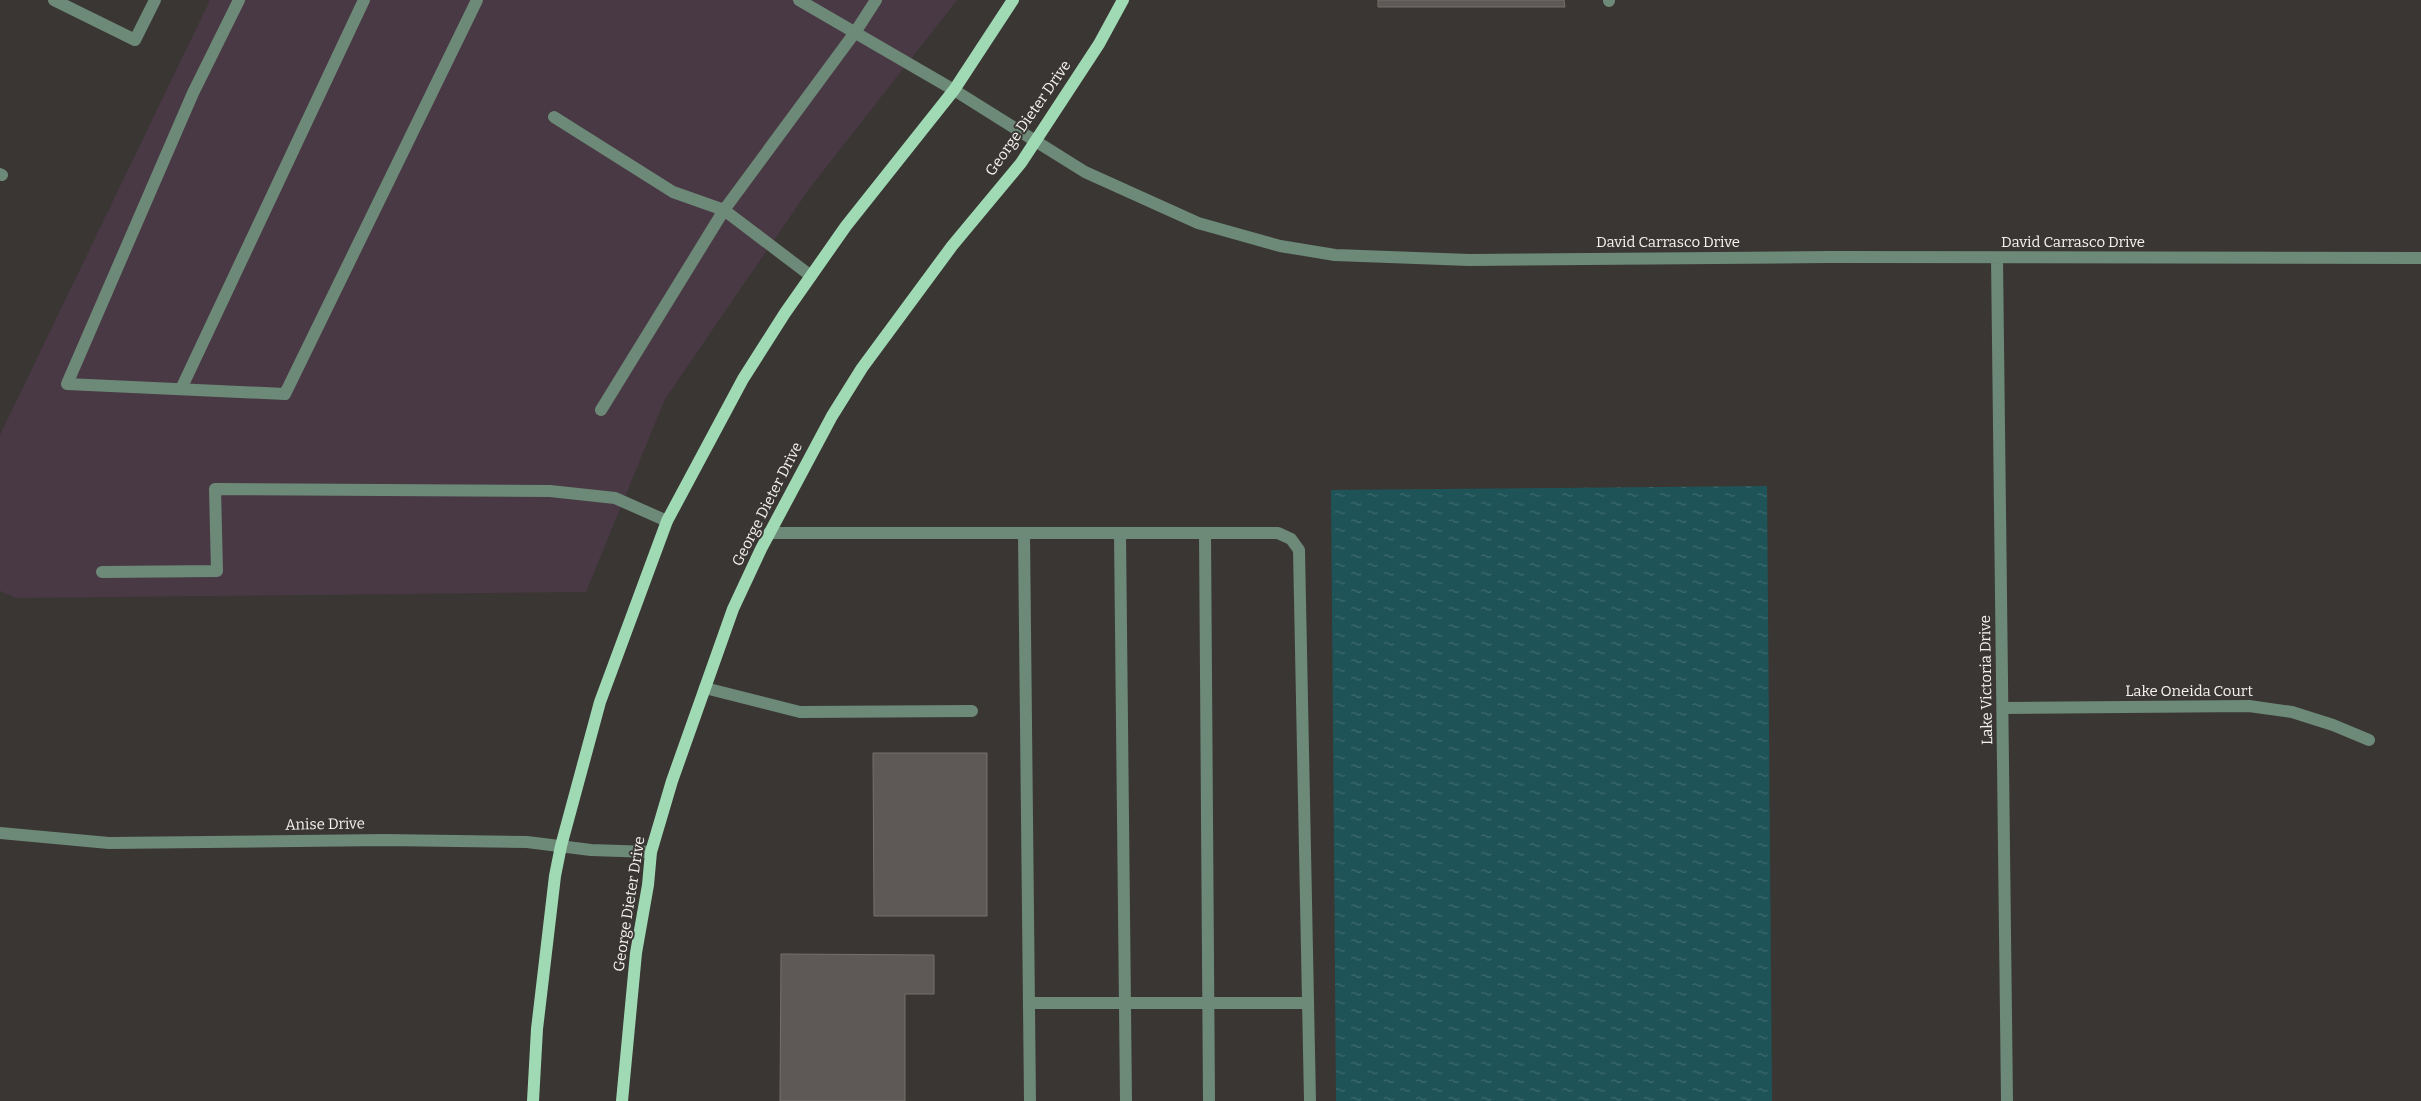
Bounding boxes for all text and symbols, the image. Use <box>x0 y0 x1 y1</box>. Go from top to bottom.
street label: George Dieter Drive <box>981 57 1075 179</box>
street label: David Carrasco Drive <box>1596 233 1740 251</box>
street label: David Carrasco Drive <box>2001 233 2145 251</box>
street label: George Dieter Drive <box>728 439 806 569</box>
street label: Lake Victoria Drive <box>1976 615 1996 745</box>
street label: Lake Oneida Court <box>2125 682 2253 700</box>
street label: Anise Drive <box>285 814 365 834</box>
street label: George Dieter Drive <box>609 835 649 973</box>

